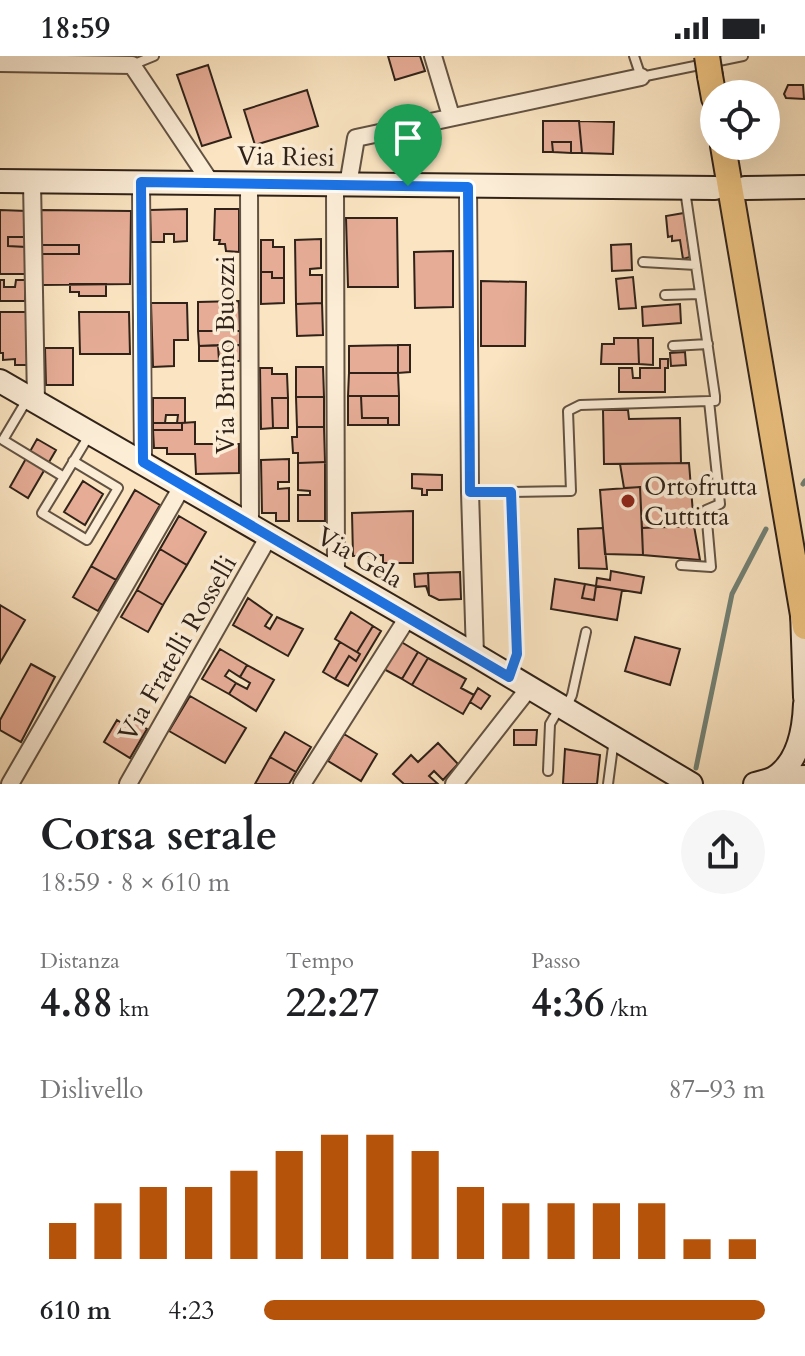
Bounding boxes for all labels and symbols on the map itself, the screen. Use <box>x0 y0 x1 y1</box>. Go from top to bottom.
pin <box>374 104 442 186</box>
street label: Via Riesi <box>237 138 335 175</box>
street label: Via Bruno Buozzi <box>208 256 243 454</box>
place label: Ortofrutta Cuttitta <box>644 469 758 534</box>
marker: Ortofrutta Cuttitta <box>619 492 637 510</box>
street label: Via Gela <box>310 519 410 596</box>
street label: Via Fratelli Rosselli <box>110 549 245 748</box>

